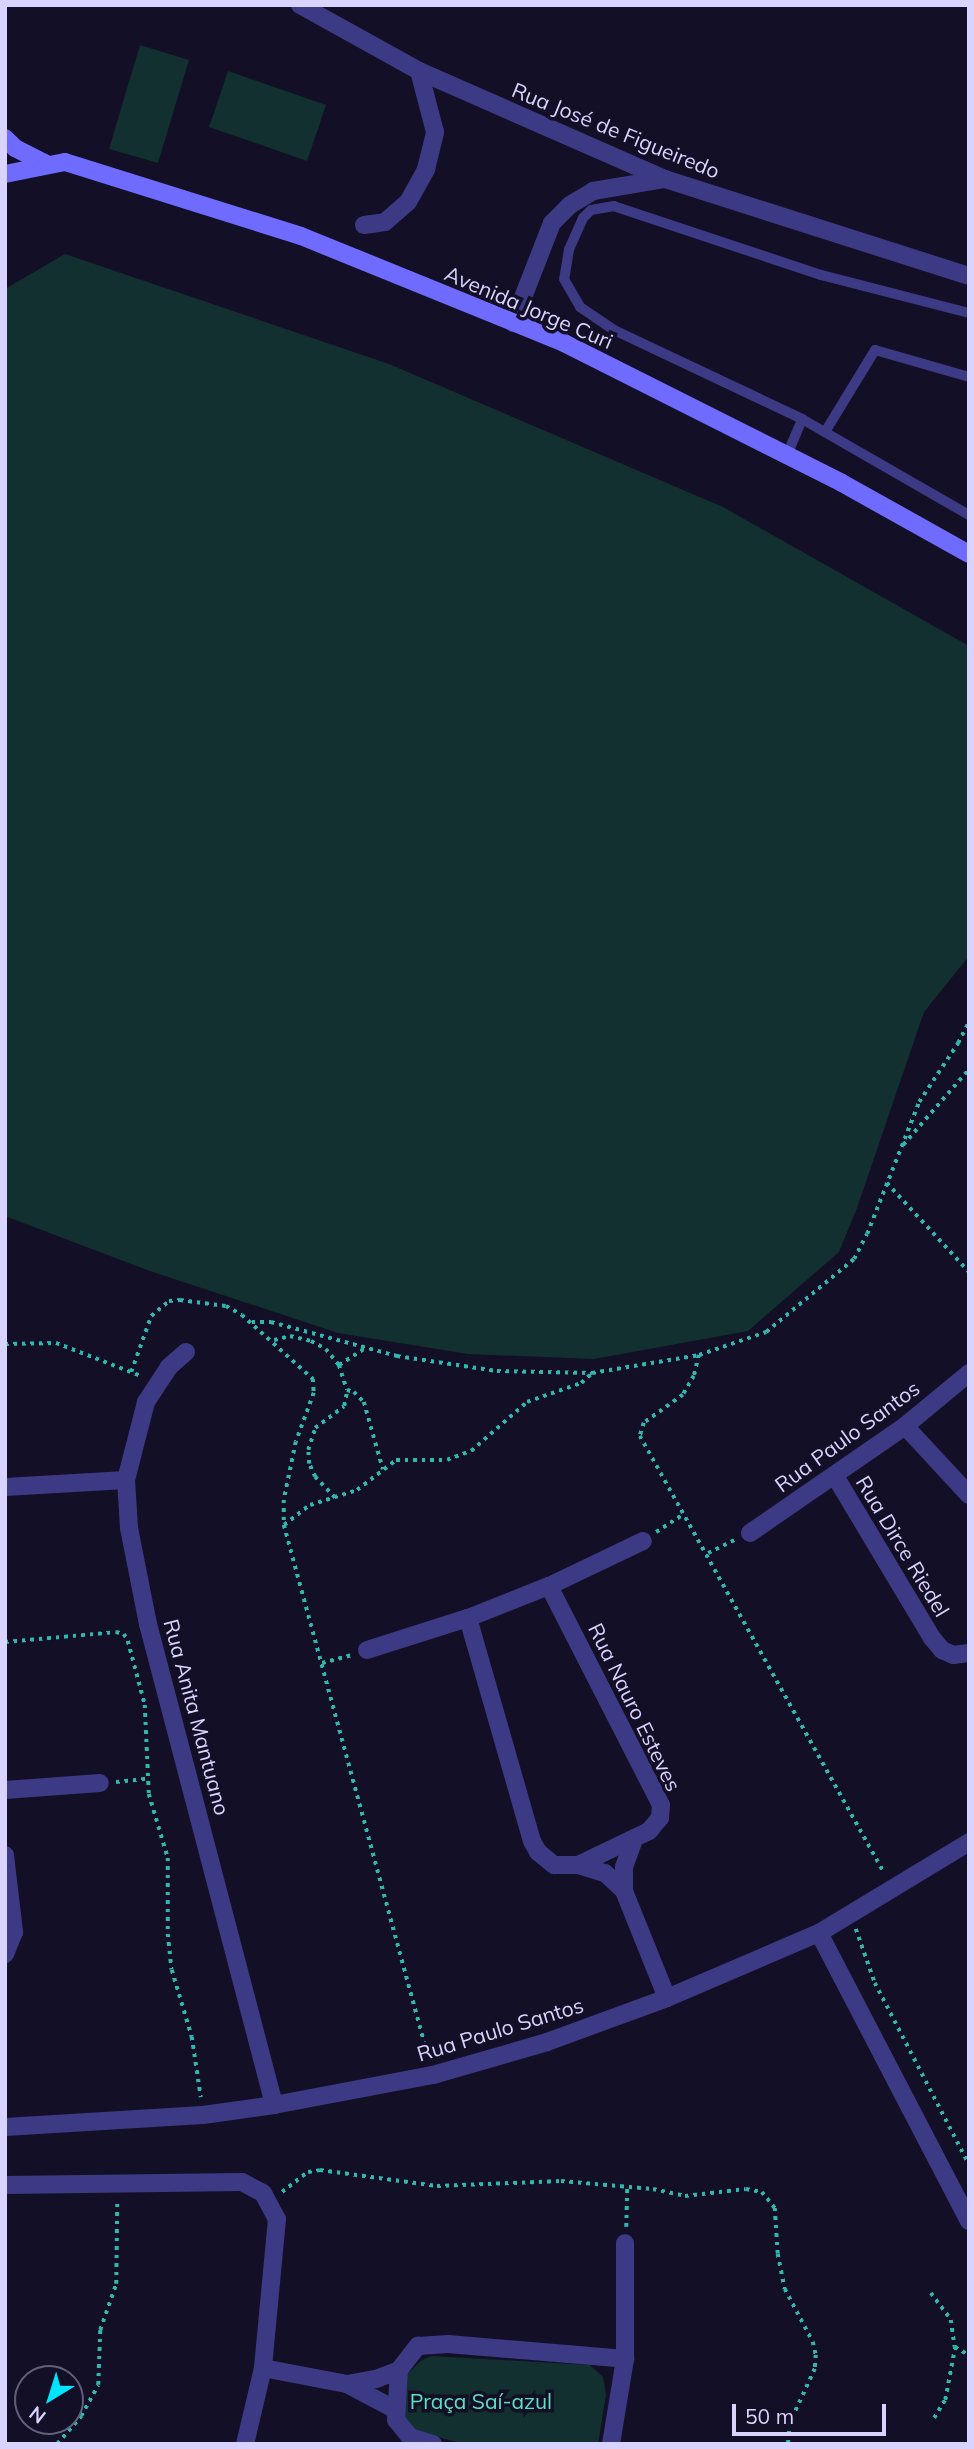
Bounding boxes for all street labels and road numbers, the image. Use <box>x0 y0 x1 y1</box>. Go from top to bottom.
street label: Rua José de Figueiredo <box>508 77 724 183</box>
street label: Avenida Jorge Curi <box>441 260 617 354</box>
street label: Rua Paulo Santos <box>770 1375 924 1497</box>
street label: Rua Dirce Riedel <box>851 1471 955 1621</box>
street label: Rua Anita Mantuano <box>159 1616 235 1818</box>
street label: Rua Nauro Esteves <box>583 1619 687 1795</box>
street label: Rua Paulo Santos <box>414 1992 586 2066</box>

